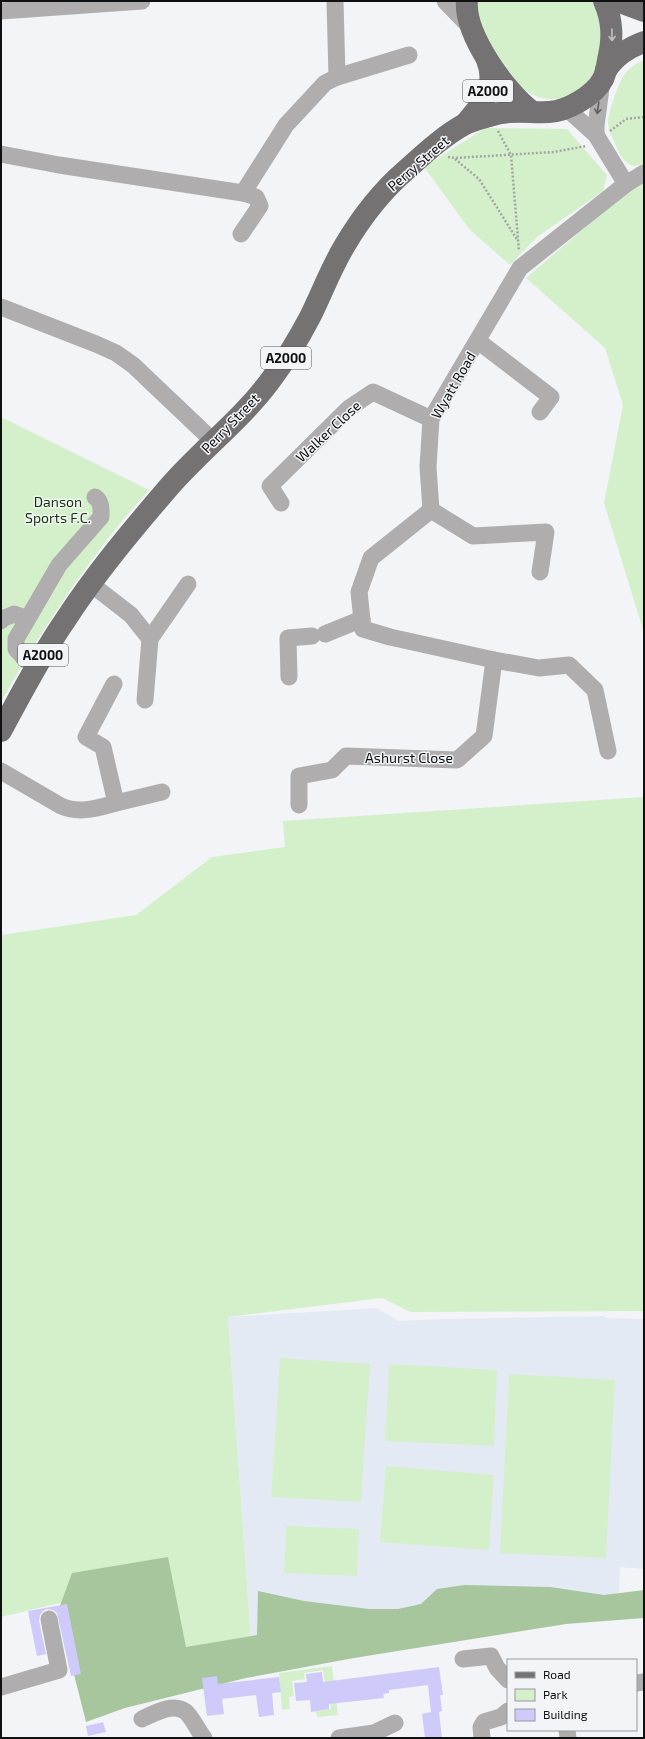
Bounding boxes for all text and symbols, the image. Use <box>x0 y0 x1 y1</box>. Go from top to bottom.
one-way arrow <box>608 28 615 41</box>
road number: A2000 <box>463 80 513 102</box>
one-way arrow <box>594 101 602 114</box>
street label: Perry Street <box>384 132 452 194</box>
road number: A2000 <box>261 347 311 369</box>
street label: Wyatt Road <box>427 349 479 421</box>
street label: Perry Street <box>197 390 263 456</box>
street label: Walker Close <box>292 397 364 465</box>
park label: Danson Sports F.C. <box>25 493 91 526</box>
road number: A2000 <box>18 644 68 666</box>
street label: Ashurst Close <box>365 749 453 766</box>
legend <box>507 1659 637 1731</box>
text: Road <box>543 1667 571 1681</box>
text: Park <box>543 1687 568 1701</box>
text: Building <box>543 1707 588 1721</box>

